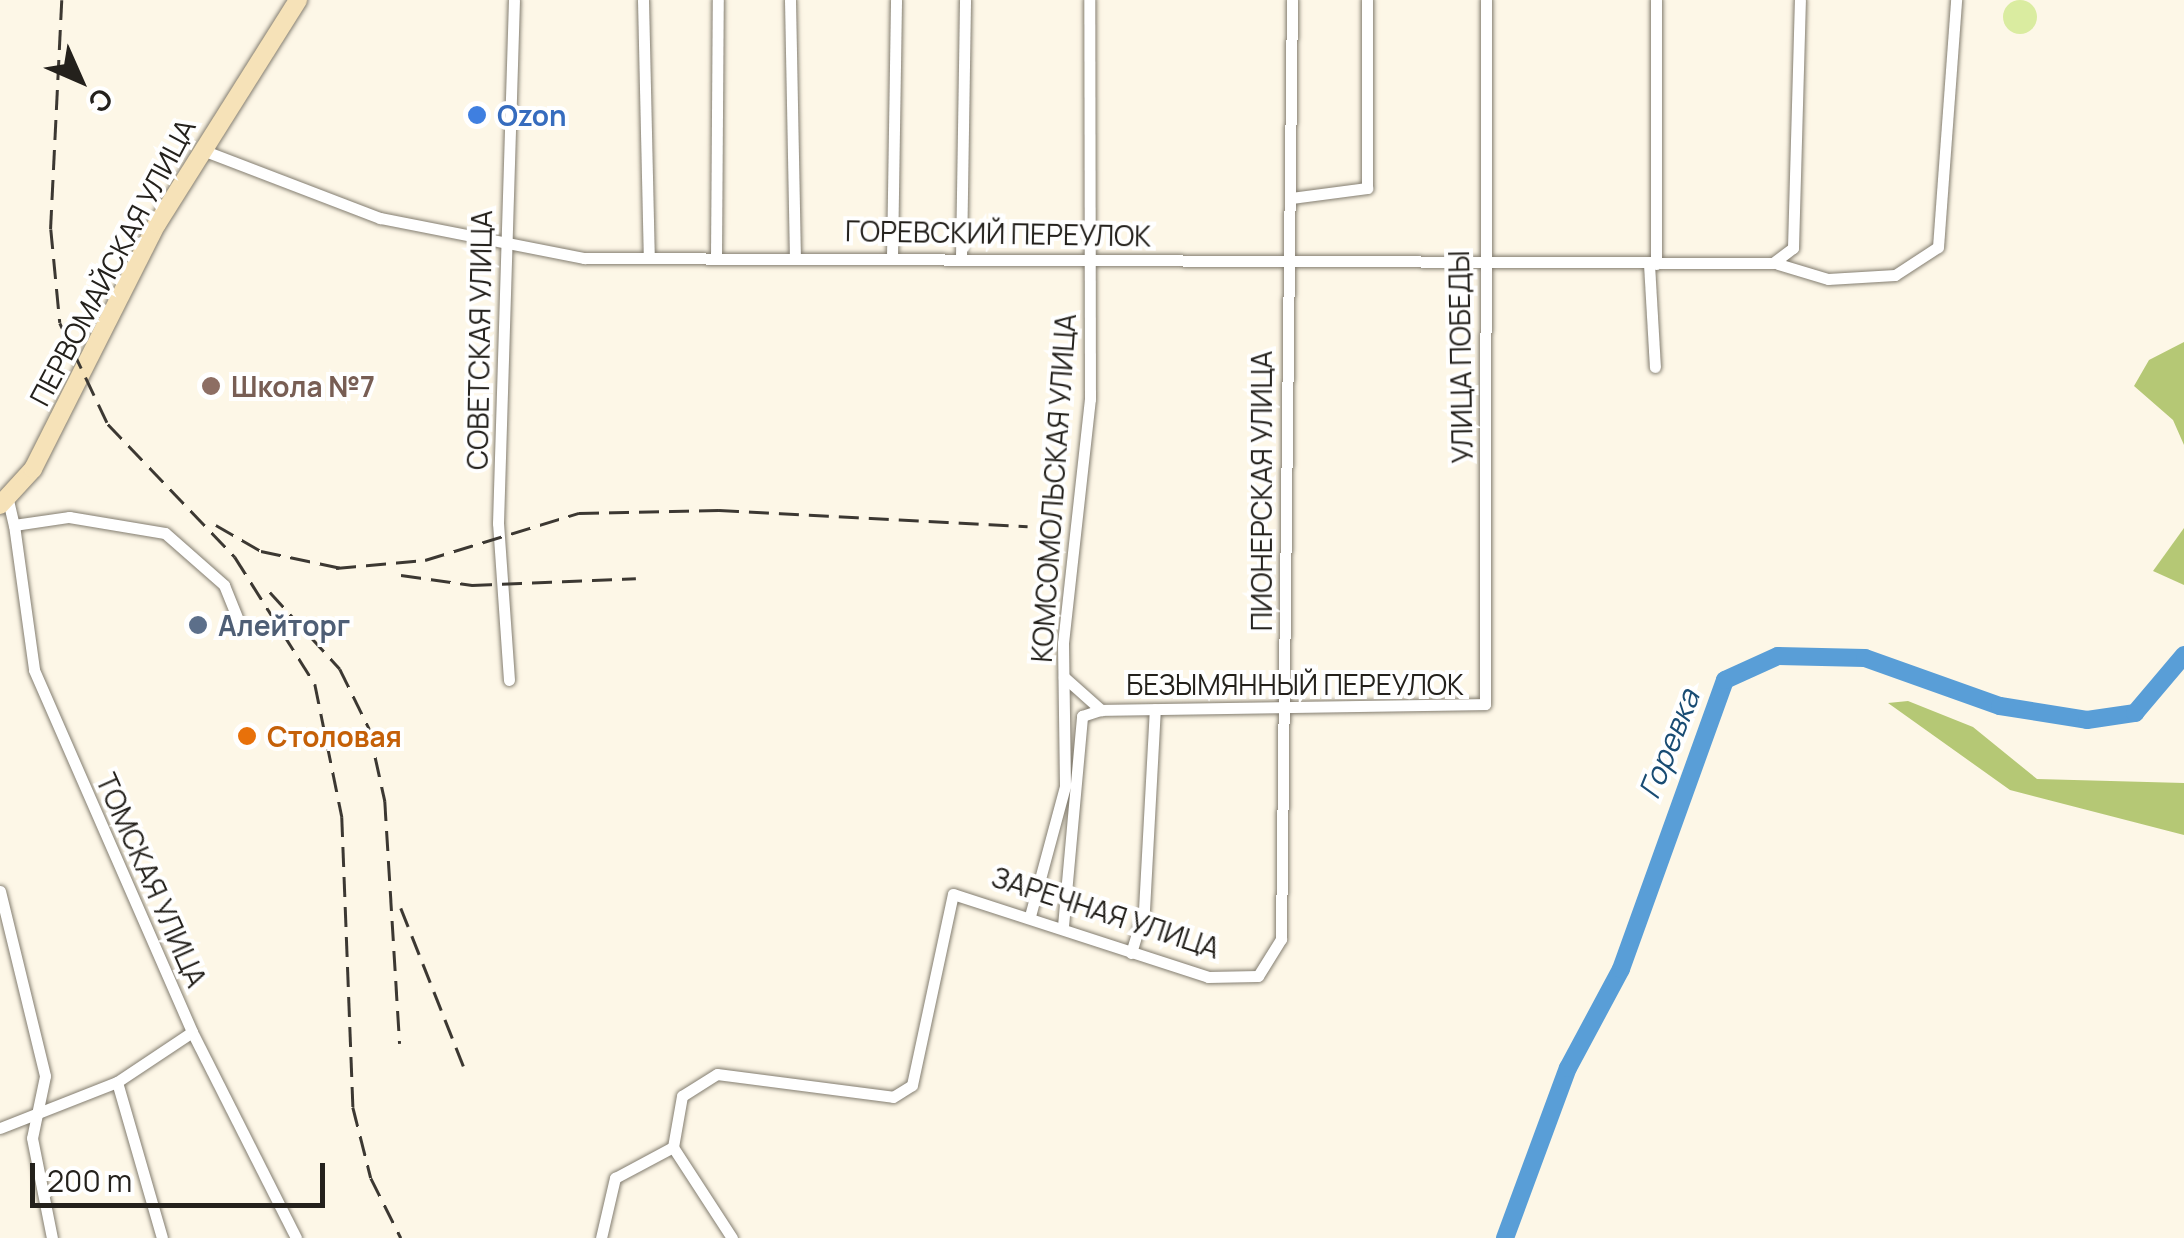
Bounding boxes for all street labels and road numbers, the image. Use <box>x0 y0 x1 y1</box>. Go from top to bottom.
street label: ПЕРВОМАЙСКАЯ УЛИЦА <box>22 113 202 411</box>
street label: СОВЕТСКАЯ УЛИЦА <box>460 210 498 470</box>
street label: ГОРЕВСКИЙ ПЕРЕУЛОК <box>845 214 1151 252</box>
street label: УЛИЦА ПОБЕДЫ <box>1441 250 1479 464</box>
street label: КОМСОМОЛЬСКАЯ УЛИЦА <box>1024 313 1082 663</box>
street label: ПИОНЕРСКАЯ УЛИЦА <box>1244 351 1278 631</box>
street label: БЕЗЫМЯННЫЙ ПЕРЕУЛОК <box>1126 667 1464 701</box>
street label: ТОМСКАЯ УЛИЦА <box>90 768 214 992</box>
street label: ЗАРЕЧНАЯ УЛИЦА <box>988 859 1224 965</box>

